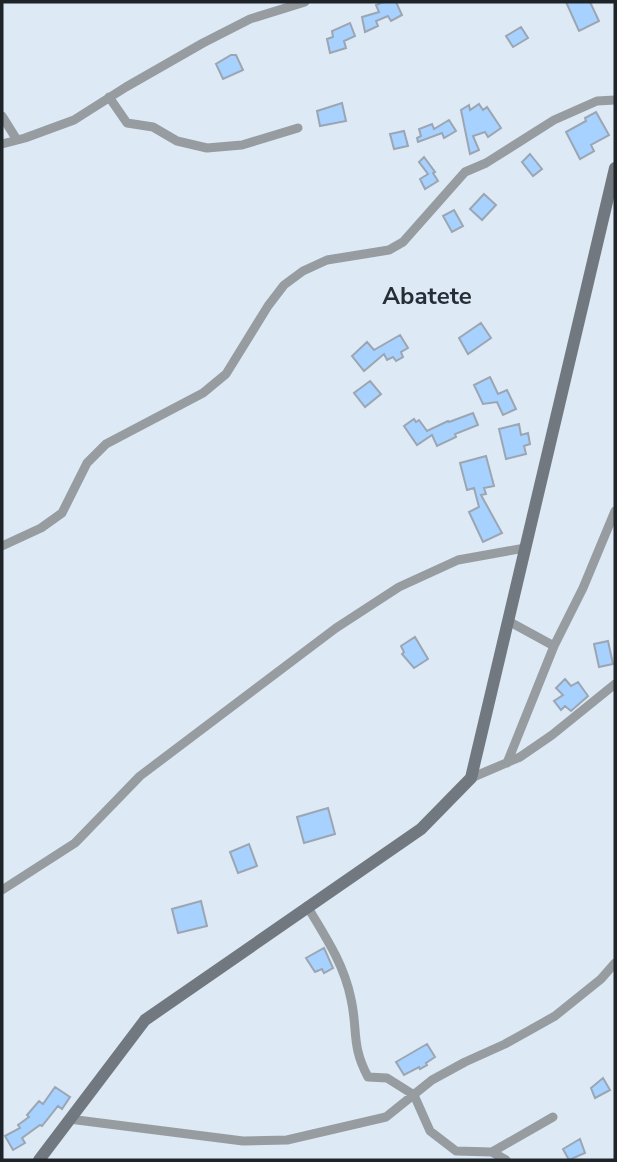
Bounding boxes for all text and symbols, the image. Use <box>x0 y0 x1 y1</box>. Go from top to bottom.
district label: Abatete <box>382 280 472 312</box>

